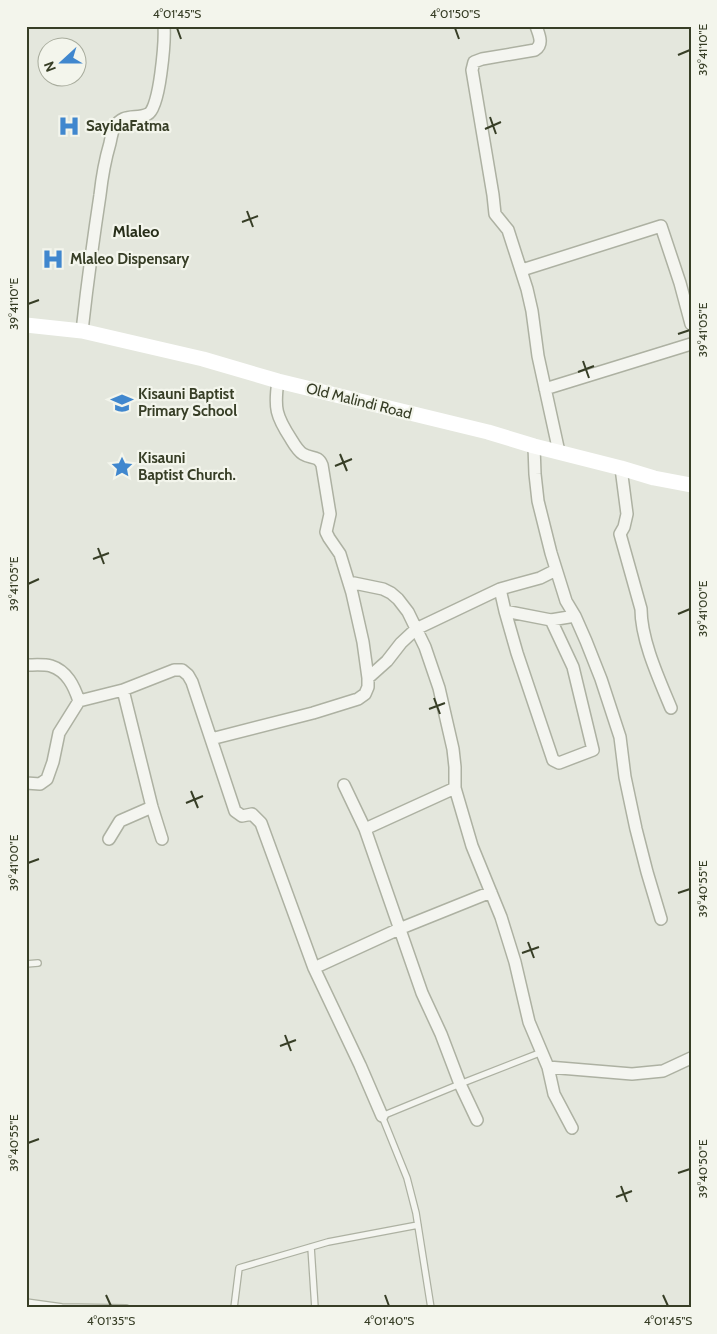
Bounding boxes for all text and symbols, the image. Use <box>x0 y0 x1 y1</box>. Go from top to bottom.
text: 4°01'45"S <box>153 6 201 21</box>
text: 4°01'50"S <box>430 6 480 21</box>
text: 39°41'10"E <box>695 24 710 76</box>
north arrow <box>38 38 88 88</box>
text: N <box>40 59 60 75</box>
hospital icon: SayidaFatma <box>56 113 82 139</box>
place label: SayidaFatma <box>86 117 170 135</box>
district label: Mlaleo <box>113 222 159 241</box>
hospital icon: Mlaleo Dispensary <box>40 246 66 272</box>
place label: Mlaleo Dispensary <box>70 250 190 268</box>
text: 39°41'10"E <box>6 278 21 330</box>
text: 39°41'05"E <box>695 302 710 357</box>
street label: Old Malindi Road <box>304 379 414 423</box>
place label: Kisauni Baptist Primary School <box>138 385 237 420</box>
school or university icon: Kisauni Baptist Primary School <box>109 390 135 416</box>
place label: Kisauni Baptist Church. <box>138 449 236 484</box>
place icon: Kisauni Baptist Church. <box>109 454 135 480</box>
text: 39°41'05"E <box>6 556 21 611</box>
text: 39°41'00"E <box>695 580 710 637</box>
text: 39°41'00"E <box>6 834 21 891</box>
text: 39°40'55"E <box>695 860 710 918</box>
text: 39°40'55"E <box>6 1114 21 1172</box>
text: 39°40'50"E <box>695 1139 710 1199</box>
text: 4°01'35"S <box>87 1313 135 1328</box>
text: 4°01'40"S <box>364 1313 414 1328</box>
text: 4°01'45"S <box>644 1313 692 1328</box>

